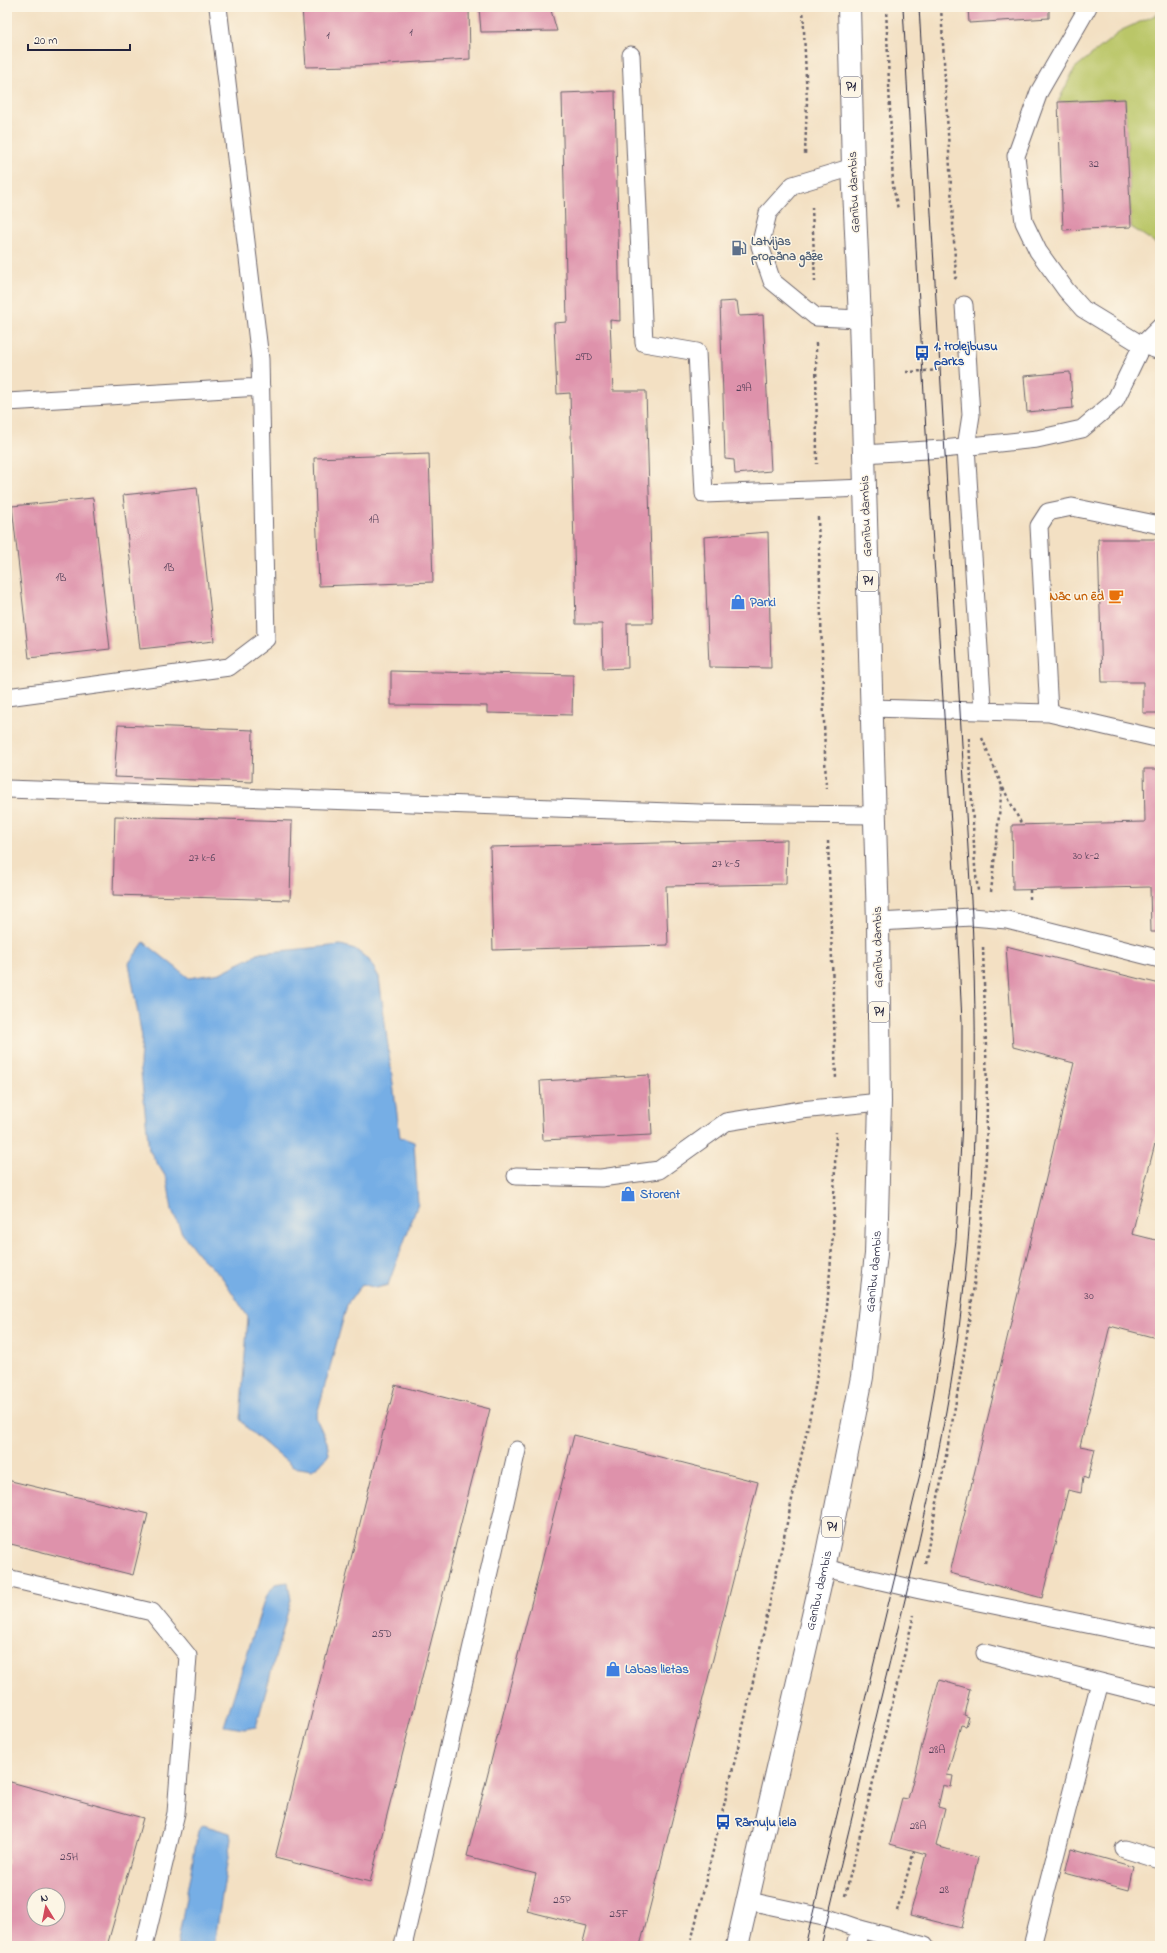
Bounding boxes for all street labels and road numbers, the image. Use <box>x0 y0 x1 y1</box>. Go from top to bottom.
road number: P1 <box>841 77 861 97</box>
street label: Ganību dambis <box>843 150 865 233</box>
street label: Ganību dambis <box>855 474 877 557</box>
road number: P1 <box>858 571 878 591</box>
street label: Ganību dambis <box>868 906 888 988</box>
road number: P1 <box>869 1002 889 1022</box>
street label: Ganību dambis <box>860 1230 886 1313</box>
road number: P1 <box>822 1517 842 1537</box>
street label: Ganību dambis <box>800 1548 837 1632</box>

